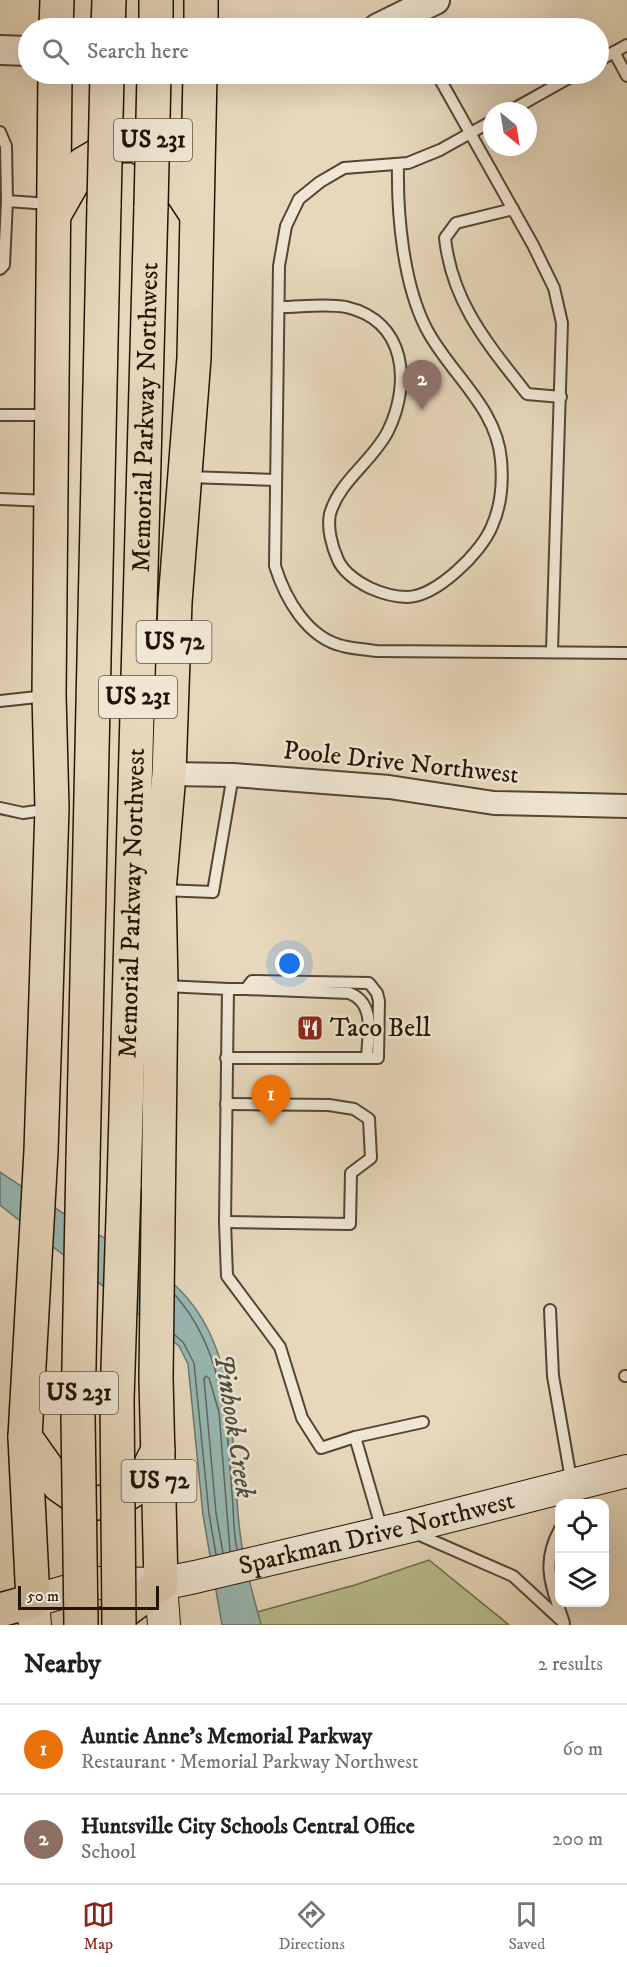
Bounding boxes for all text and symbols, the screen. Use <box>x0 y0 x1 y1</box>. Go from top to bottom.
search box <box>18 18 609 84</box>
icon: search <box>39 35 72 68</box>
text: Search here <box>87 38 189 65</box>
north arrow <box>483 102 537 156</box>
road number: US 231 <box>114 119 192 161</box>
street label: Memorial Parkway Northwest <box>124 262 166 573</box>
pin: 2 <box>402 360 442 410</box>
road number: US 72 <box>136 621 212 663</box>
road number: US 231 <box>99 676 177 718</box>
street label: Poole Drive Northwest <box>282 734 520 792</box>
street label: Memorial Parkway Northwest <box>111 748 153 1059</box>
your location <box>275 949 304 978</box>
place label: Taco Bell <box>330 1012 431 1045</box>
restaurant icon: Taco Bell <box>295 1013 325 1043</box>
pin: 1 <box>252 1076 290 1125</box>
water label: Pinhook Creek <box>206 1351 262 1501</box>
road number: US 231 <box>40 1372 118 1414</box>
road number: US 72 <box>122 1460 196 1502</box>
street label: Sparkman Drive Northwest <box>235 1484 518 1583</box>
map controls <box>555 1499 609 1607</box>
button: locate <box>555 1499 609 1553</box>
button: layers <box>555 1553 609 1607</box>
scale bar <box>18 1583 159 1610</box>
text: 50 m <box>27 1586 59 1606</box>
text: Nearby <box>24 1648 101 1681</box>
text: 2 results <box>538 1652 603 1677</box>
text: Auntie Anne's Memorial Parkway <box>81 1723 372 1750</box>
text: 1 <box>40 1737 47 1762</box>
text: 60 m <box>563 1737 603 1762</box>
text: Restaurant · Memorial Parkway Northwest <box>81 1750 418 1775</box>
text: Huntsville City Schools Central Office <box>81 1813 415 1840</box>
text: 2 <box>39 1827 48 1852</box>
text: 200 m <box>552 1827 603 1852</box>
text: School <box>81 1840 136 1865</box>
tab: Map <box>82 1898 115 1954</box>
tab: Directions <box>278 1898 345 1954</box>
tab: Saved <box>508 1898 545 1954</box>

